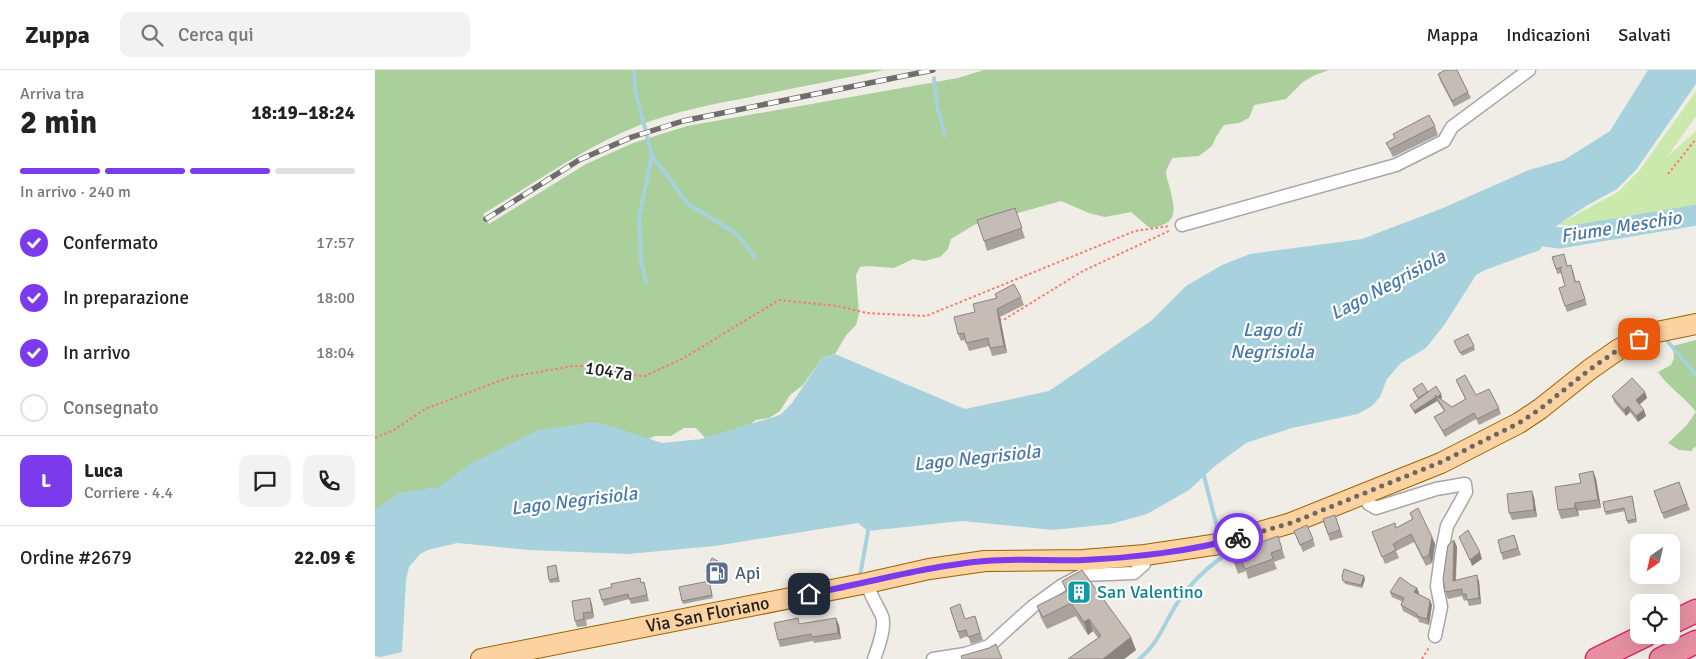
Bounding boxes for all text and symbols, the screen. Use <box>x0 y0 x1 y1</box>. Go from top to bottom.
search box <box>120 12 470 57</box>
text: Zuppa <box>25 20 90 50</box>
icon: search <box>138 21 166 49</box>
text: Cerca qui <box>178 23 254 47</box>
text: Mappa <box>1426 24 1478 46</box>
text: Indicazioni <box>1506 24 1590 46</box>
text: Salvati <box>1618 24 1671 46</box>
text: Arriva tra <box>20 84 84 104</box>
text: 18:19–18:24 <box>251 101 355 125</box>
text: 2 min <box>20 103 97 142</box>
text: In arrivo · 240 m <box>20 182 131 202</box>
water label: Fiume Meschio <box>1559 205 1684 248</box>
icon: check <box>20 229 48 257</box>
text: Confermato <box>63 231 158 255</box>
text: 17:57 <box>316 233 355 253</box>
water label: Lago Negrisiola <box>1326 244 1451 325</box>
icon: check <box>20 284 48 312</box>
text: In preparazione <box>63 286 189 310</box>
text: 18:00 <box>316 288 355 308</box>
water label: Lago di Negrisiola <box>1230 318 1315 364</box>
pin <box>1618 318 1660 360</box>
icon: bag <box>1625 325 1653 353</box>
icon: check <box>20 339 48 367</box>
text: In arrivo <box>63 341 130 365</box>
text: 18:04 <box>316 343 355 363</box>
street label: 1047a <box>584 356 634 386</box>
text: Consegnato <box>63 396 159 420</box>
water label: Lago Negrisiola <box>913 439 1043 477</box>
button: chat <box>239 455 291 507</box>
button: phone <box>303 455 355 507</box>
text: Luca <box>84 459 123 483</box>
text: L <box>41 469 51 493</box>
water label: Lago Negrisiola <box>510 481 640 521</box>
text: Corriere · 4.4 <box>84 483 173 503</box>
courier <box>1213 513 1263 563</box>
icon: bike <box>1224 524 1252 552</box>
north arrow <box>1630 534 1680 584</box>
map controls <box>1630 534 1680 644</box>
text: Ordine #2679 <box>20 546 132 570</box>
text: 22.09 € <box>294 546 355 570</box>
fuel station icon: Api <box>704 560 730 586</box>
place label: Api <box>735 562 760 584</box>
pin <box>788 573 830 615</box>
building icon: San Valentino <box>1066 579 1092 605</box>
icon: home <box>795 580 823 608</box>
place label: San Valentino <box>1097 581 1203 603</box>
street label: Via San Floriano <box>644 591 771 637</box>
button: locate <box>1630 594 1680 644</box>

